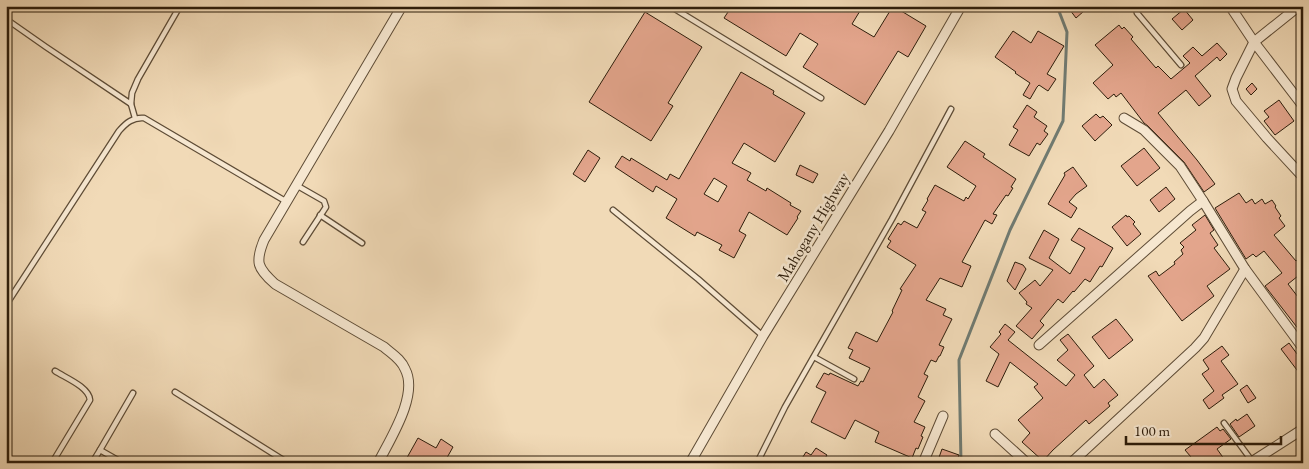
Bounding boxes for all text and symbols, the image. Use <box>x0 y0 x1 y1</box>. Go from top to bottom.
street label: Mahogany Highway <box>772 168 854 285</box>
scale bar <box>1126 414 1282 446</box>
text: 100 m <box>1134 421 1171 440</box>

